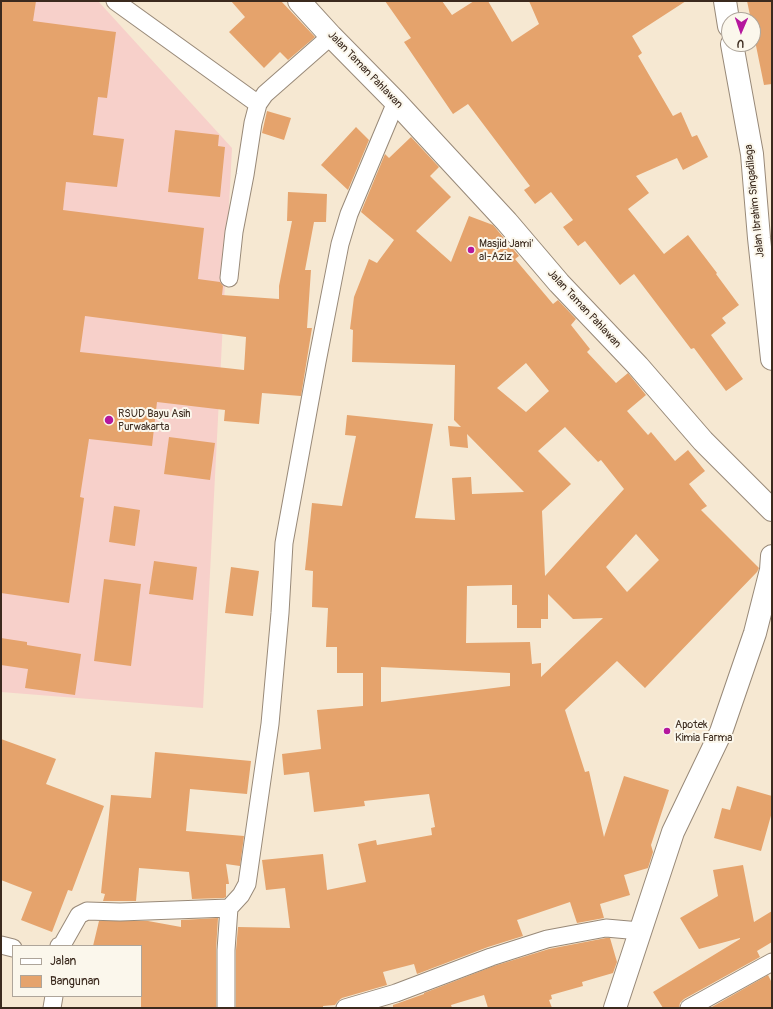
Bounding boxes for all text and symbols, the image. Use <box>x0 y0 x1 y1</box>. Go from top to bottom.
north arrow <box>721 12 761 52</box>
street label: Jalan Taman Pahlawan <box>325 29 405 111</box>
text: U <box>737 37 744 50</box>
street label: Jalan Ibrahim Singadilaga <box>742 144 768 258</box>
place label: Masjid Jami' al-Aziz <box>479 237 534 263</box>
marker: Masjid Jami' al-Aziz <box>466 245 476 255</box>
street label: Jalan Taman Pahlawan <box>544 267 624 351</box>
place label: RSUD Bayu Asih Purwakarta <box>118 407 190 433</box>
marker: RSUD Bayu Asih Purwakarta <box>103 414 115 426</box>
place label: Apotek Kimia Farma <box>675 718 732 744</box>
marker: Apotek Kimia Farma <box>662 726 672 736</box>
legend <box>12 945 142 997</box>
text: Jalan <box>50 954 76 969</box>
text: Bangunan <box>50 974 100 989</box>

